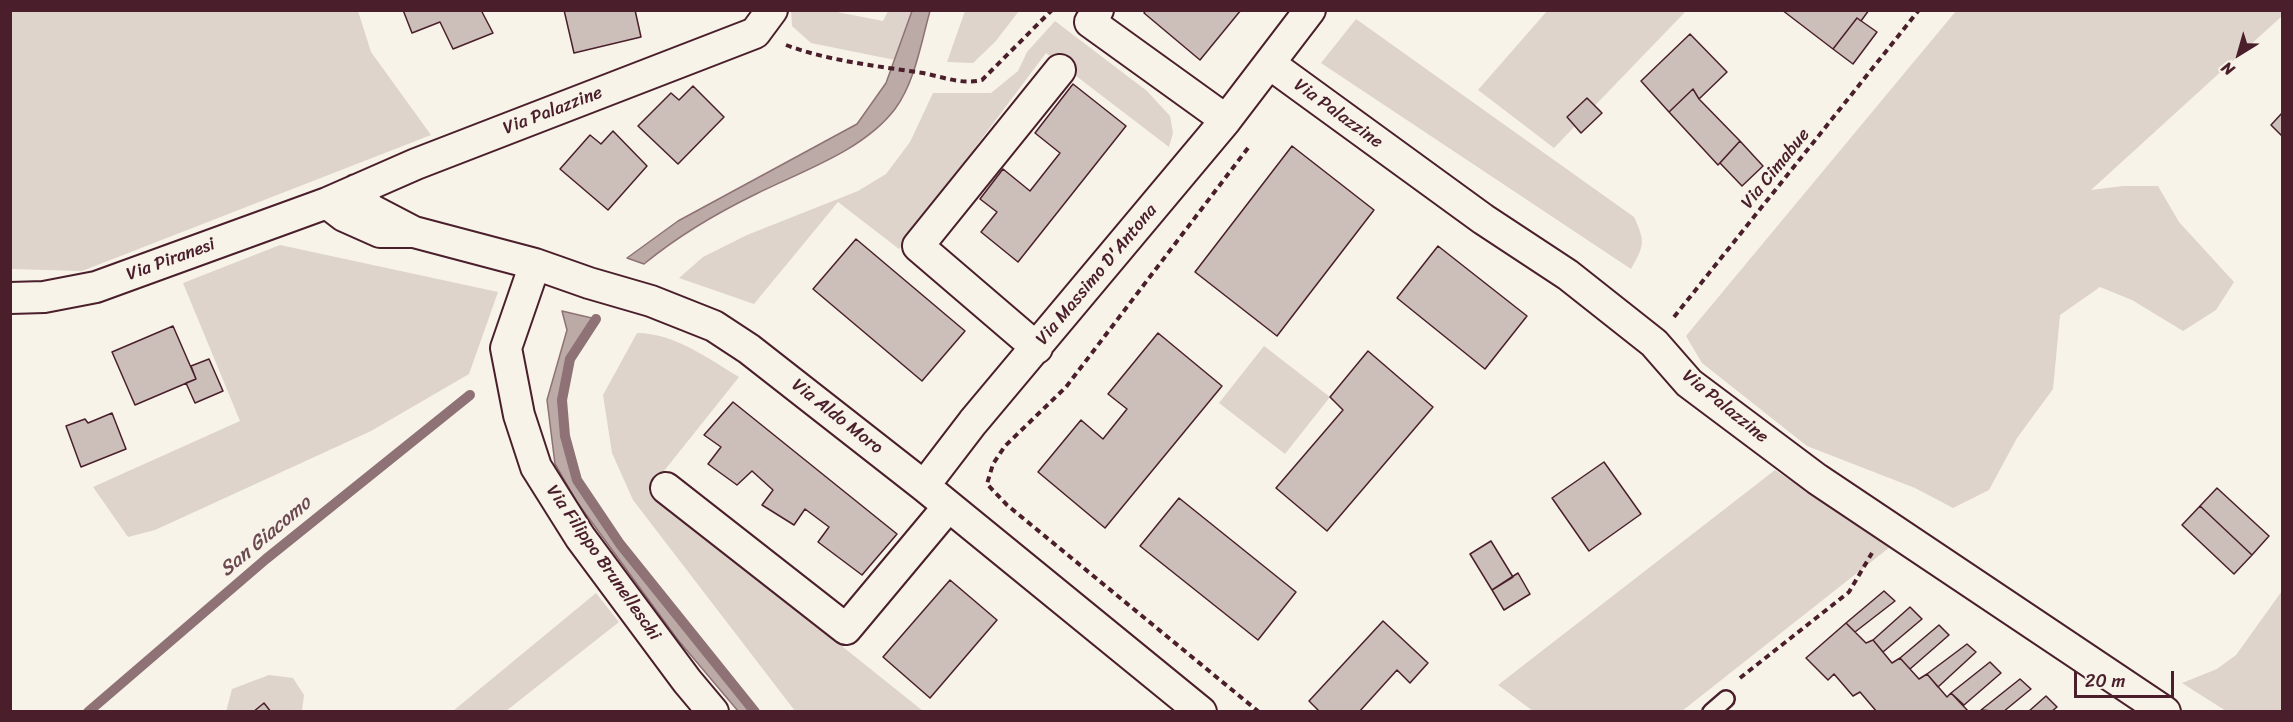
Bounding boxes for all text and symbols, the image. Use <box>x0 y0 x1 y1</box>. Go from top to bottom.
north arrow <box>2209 24 2269 84</box>
text: N <box>2215 54 2241 84</box>
street label: Via Palazzine <box>1289 75 1387 153</box>
street label: Via Palazzine <box>500 82 606 140</box>
street label: Via Cimabue <box>1737 125 1815 213</box>
street label: Via Massimo D'Antona <box>1032 200 1162 350</box>
street label: Via Piranesi <box>124 234 218 286</box>
street label: Via Palazzine <box>1678 366 1772 448</box>
street label: Via Aldo Moro <box>787 375 887 459</box>
street label: Via Filippo Brunelleschi <box>541 481 665 645</box>
water label: San Giacomo <box>215 492 317 582</box>
scale bar <box>2077 659 2178 697</box>
text: 20 m <box>2085 665 2125 697</box>

